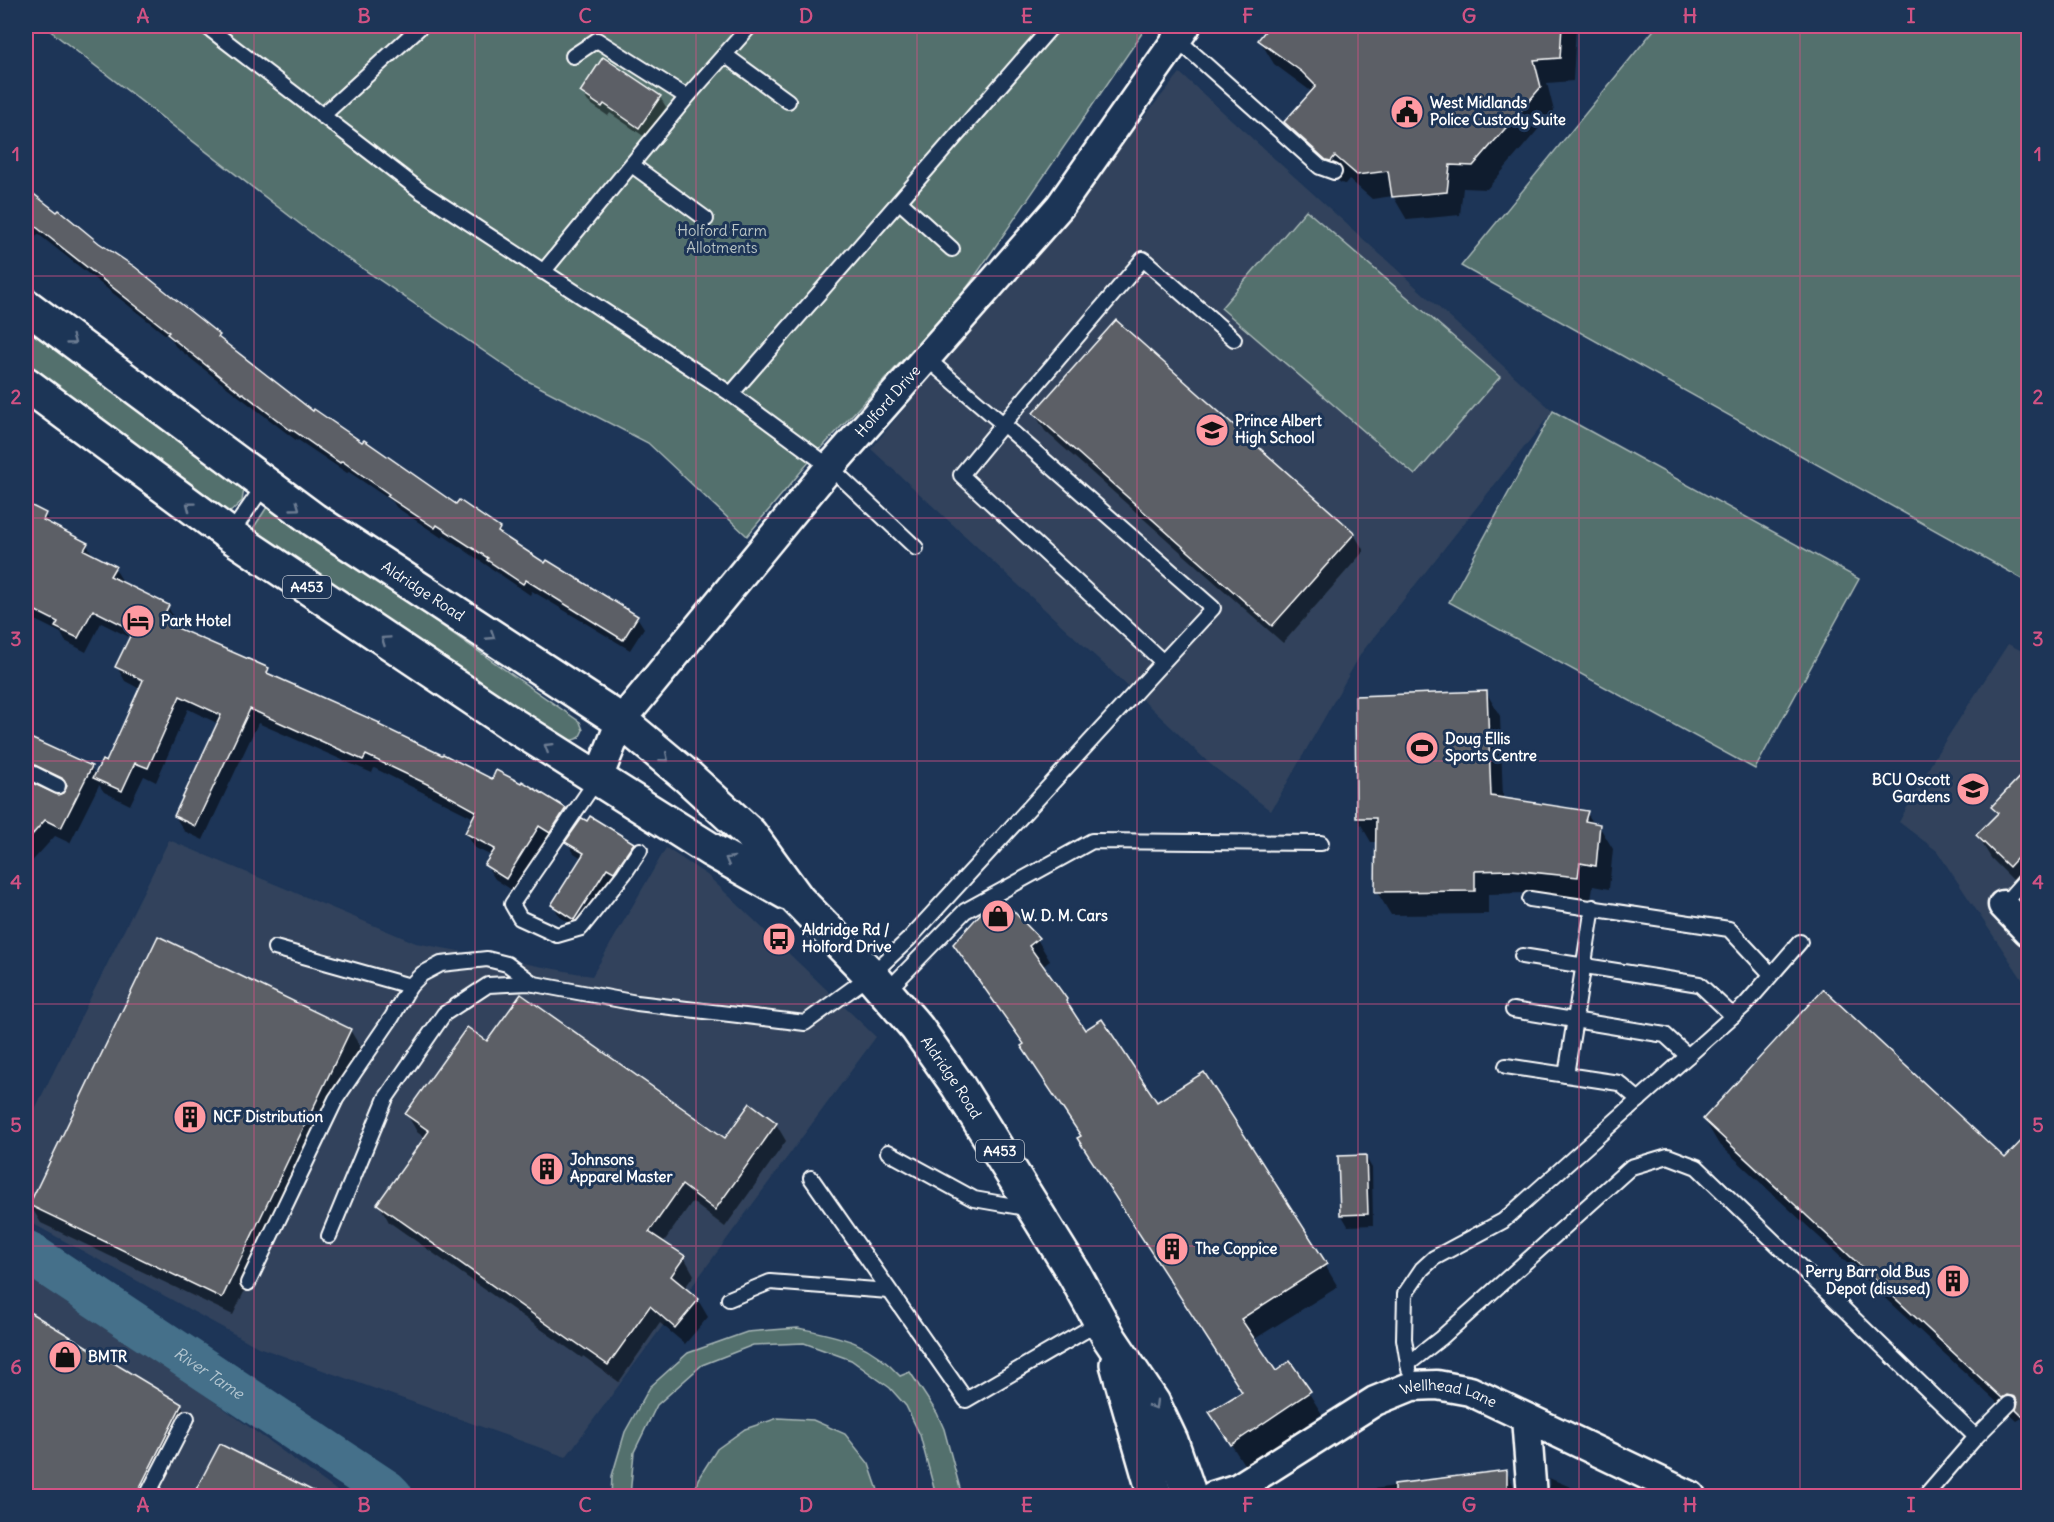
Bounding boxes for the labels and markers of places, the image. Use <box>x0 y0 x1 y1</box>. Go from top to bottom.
place label: West Midlands Police Custody Suite <box>1430 93 1566 130</box>
public building icon: West Midlands Police Custody Suite <box>1389 94 1425 130</box>
place label: Prince Albert High School <box>1235 411 1323 448</box>
school or university icon: Prince Albert High School <box>1194 412 1230 448</box>
hotel icon: Park Hotel <box>120 603 156 639</box>
place label: Park Hotel <box>161 611 231 630</box>
place label: Doug Ellis Sports Centre <box>1445 729 1537 766</box>
sports icon: Doug Ellis Sports Centre <box>1404 730 1440 766</box>
place label: BCU Oscott Gardens <box>1872 770 1951 806</box>
school or university icon: BCU Oscott Gardens <box>1955 771 1991 807</box>
shop icon: W. D. M. Cars <box>980 898 1016 934</box>
place label: W. D. M. Cars <box>1021 906 1108 925</box>
place label: Aldridge Rd / Holford Drive <box>802 920 892 956</box>
bus stop icon: Aldridge Rd / Holford Drive <box>761 921 797 957</box>
building icon: NCF Distribution <box>172 1099 208 1135</box>
place label: NCF Distribution <box>213 1107 323 1126</box>
place label: Johnsons Apparel Master <box>570 1150 673 1187</box>
building icon: Johnsons Apparel Master <box>529 1151 565 1187</box>
building icon: The Coppice <box>1154 1231 1190 1267</box>
place label: The Coppice <box>1195 1239 1277 1259</box>
place label: Perry Barr old Bus Depot (disused) <box>1805 1262 1930 1299</box>
building icon: Perry Barr old Bus Depot (disused) <box>1935 1263 1971 1299</box>
shop icon: BMTR <box>47 1339 83 1375</box>
place label: BMTR <box>88 1347 128 1366</box>

